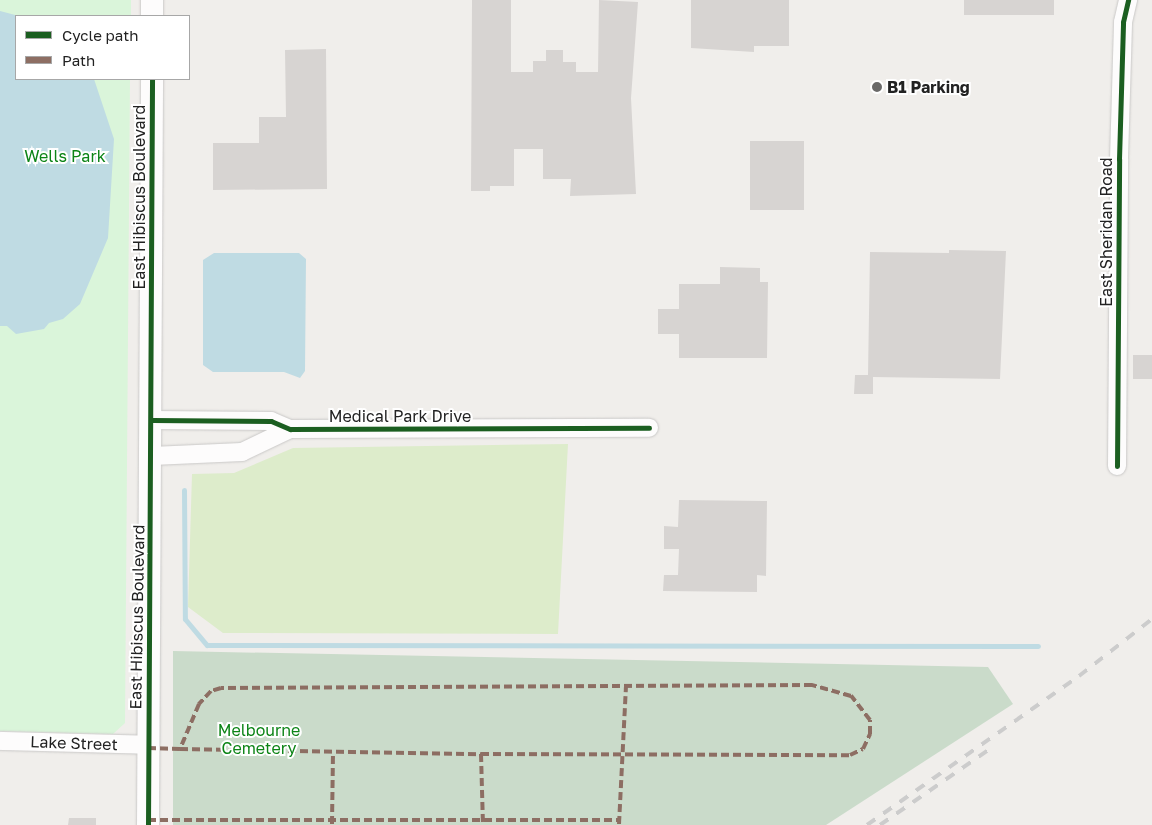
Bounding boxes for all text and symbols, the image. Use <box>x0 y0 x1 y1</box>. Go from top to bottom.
legend <box>15 15 190 80</box>
text: Cycle path <box>62 26 138 44</box>
text: Path <box>62 51 95 69</box>
place label: B1 Parking <box>887 77 970 97</box>
marker: B1 Parking <box>871 81 883 93</box>
street label: East Hibiscus Boulevard <box>129 105 149 289</box>
park label: Wells Park <box>24 146 106 166</box>
street label: East Sheridan Road <box>1096 157 1116 307</box>
street label: Medical Park Drive <box>329 406 471 426</box>
street label: East Hibiscus Boulevard <box>126 524 148 710</box>
park label: Melbourne Cemetery <box>218 720 300 758</box>
street label: Lake Street <box>30 732 118 754</box>

